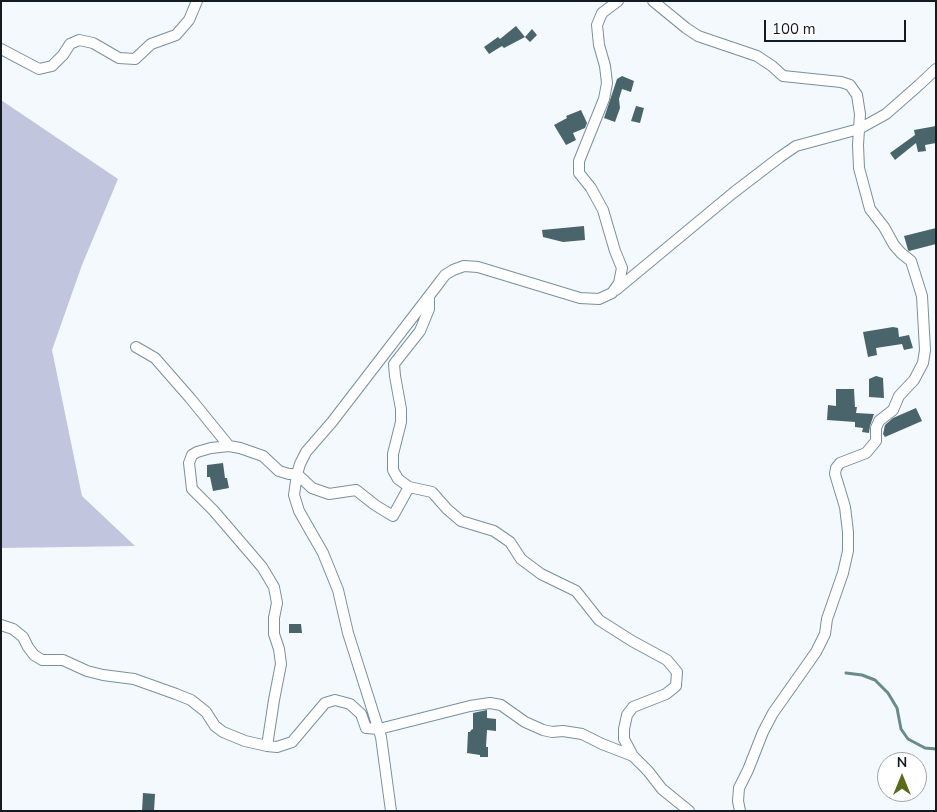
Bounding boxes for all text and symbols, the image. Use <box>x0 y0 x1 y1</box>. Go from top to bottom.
scale bar <box>767 10 910 42</box>
text: 100 m <box>772 19 816 39</box>
north arrow <box>877 752 927 802</box>
text: N <box>897 753 907 772</box>

